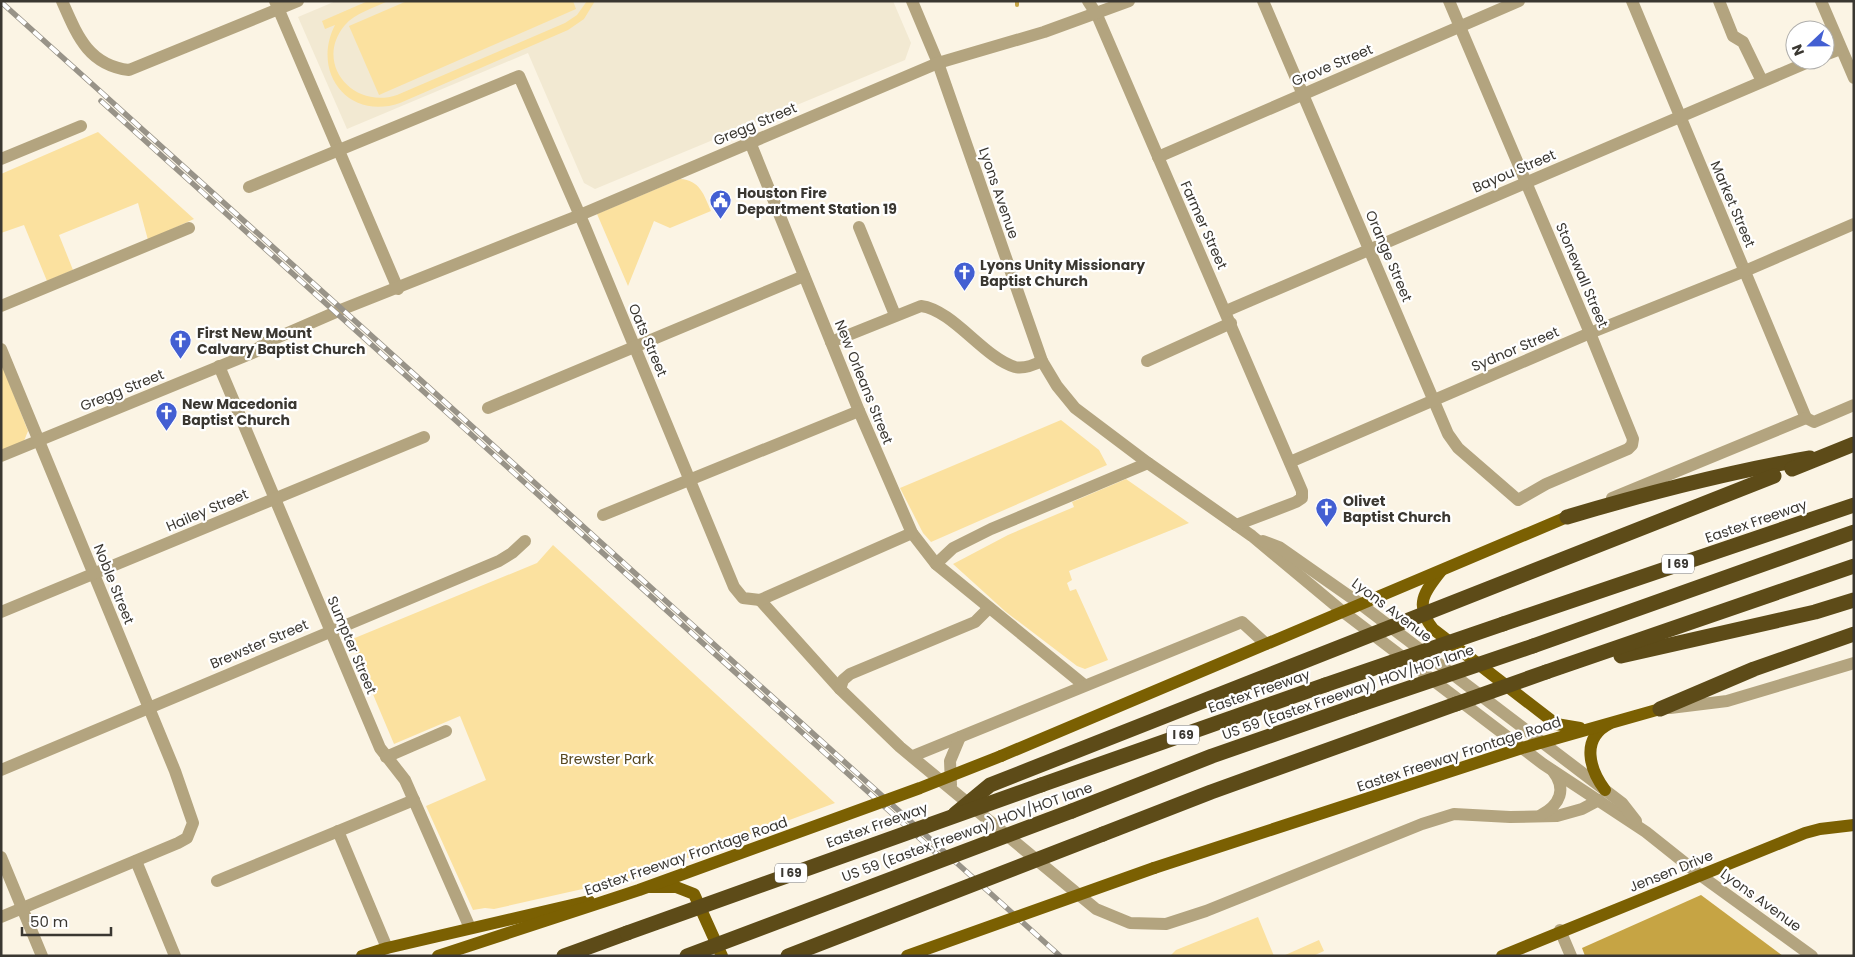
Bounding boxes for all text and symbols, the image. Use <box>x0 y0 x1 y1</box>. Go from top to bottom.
north arrow <box>1785 20 1835 70</box>
street label: Grove Street <box>1288 39 1376 91</box>
text: N <box>1787 41 1809 58</box>
street label: Gregg Street <box>710 98 800 150</box>
street label: Bayou Street <box>1469 144 1559 198</box>
street label: Lyons Avenue <box>974 145 1024 242</box>
street label: Market Street <box>1706 158 1760 250</box>
street label: Farmer Street <box>1176 178 1232 272</box>
place label: Houston Fire Department Station 19 <box>737 183 897 219</box>
public building icon: Houston Fire Department Station 19 <box>709 189 733 220</box>
street label: Orange Street <box>1361 207 1417 305</box>
street label: Stonewall Street <box>1551 219 1613 331</box>
place label: Lyons Unity Missionary Baptist Church <box>980 255 1145 291</box>
church icon: Lyons Unity Missionary Baptist Church <box>952 261 976 292</box>
street label: Oats Street <box>624 300 672 380</box>
street label: New Orleans Street <box>830 317 898 447</box>
street label: Sydnor Street <box>1468 322 1562 376</box>
place label: First New Mount Calvary Baptist Church <box>197 323 365 359</box>
church icon: First New Mount Calvary Baptist Church <box>169 329 193 360</box>
street label: Gregg Street <box>77 364 167 416</box>
place label: New Macedonia Baptist Church <box>182 394 297 430</box>
church icon: New Macedonia Baptist Church <box>154 400 178 431</box>
street label: Hailey Street <box>163 484 251 536</box>
place label: Olivet Baptist Church <box>1343 491 1451 527</box>
street label: Eastex Freeway <box>1702 494 1810 548</box>
church icon: Olivet Baptist Church <box>1315 497 1339 528</box>
street label: Noble Street <box>89 541 139 627</box>
road number: I 69 <box>1662 554 1694 574</box>
street label: Lyons Avenue <box>1348 573 1436 647</box>
street label: Sumpter Street <box>322 593 382 697</box>
street label: Brewster Street <box>207 614 311 674</box>
street label: US 59 (Eastex Freeway) HOV/HOT lane <box>1219 639 1477 745</box>
street label: Eastex Freeway <box>1205 664 1313 718</box>
street label: Eastex Freeway Frontage Road <box>1354 712 1564 796</box>
road number: I 69 <box>1167 726 1199 744</box>
park label: Brewster Park <box>560 749 655 769</box>
street label: US 59 (Eastex Freeway) HOV/HOT lane <box>839 777 1095 887</box>
street label: Eastex Freeway <box>823 797 931 853</box>
street label: Eastex Freeway Frontage Road <box>582 812 790 900</box>
street label: Jensen Drive <box>1626 845 1716 897</box>
road number: I 69 <box>775 864 807 882</box>
street label: Lyons Avenue <box>1717 864 1806 936</box>
scale bar <box>22 904 111 936</box>
text: 50 m <box>30 911 68 932</box>

